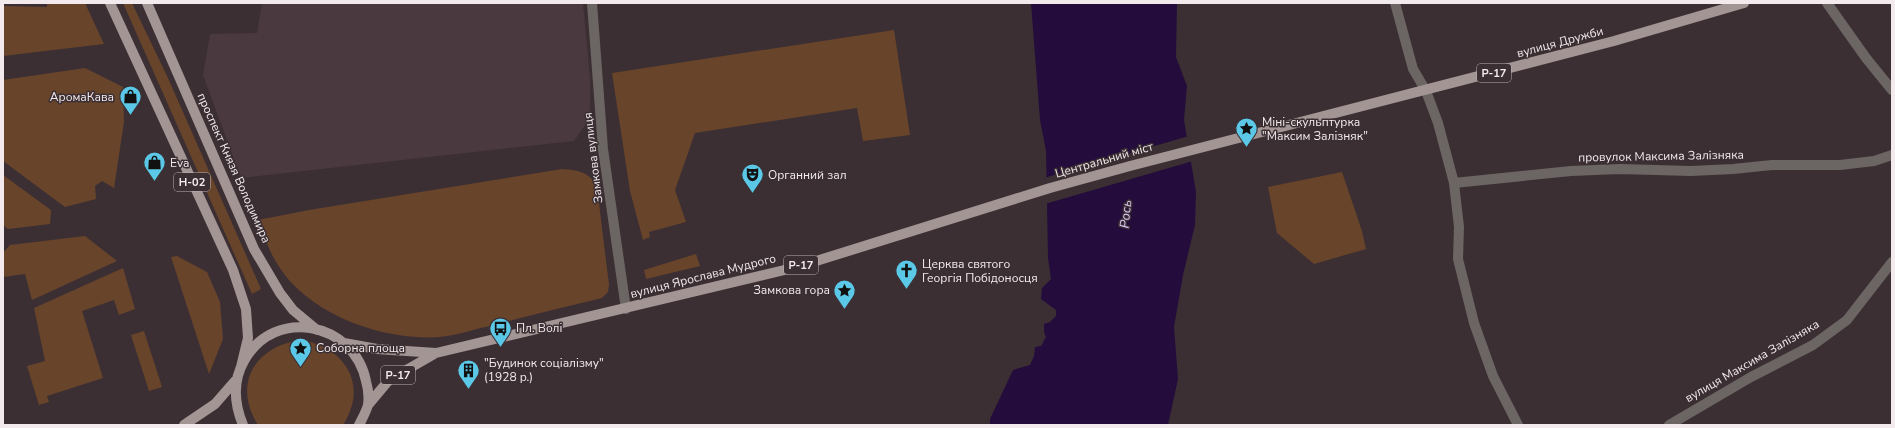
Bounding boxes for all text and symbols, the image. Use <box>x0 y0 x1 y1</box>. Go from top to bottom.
street label: вулиця Дружби <box>1515 23 1605 61</box>
road number: Р-17 <box>1477 64 1511 82</box>
shop icon: АромаКава <box>117 84 143 117</box>
place label: АромаКава <box>50 89 114 105</box>
street label: проспект Князя Володимира <box>194 90 274 246</box>
street label: Замкова вулиця <box>579 112 607 204</box>
place label: Міні-скульптурка "Максим Залізняк" <box>1262 114 1368 144</box>
place icon: Міні-скульптурка "Максим Залізняк" <box>1234 116 1260 149</box>
street label: Центральний міст <box>1053 138 1156 182</box>
street label: провулок Максима Залізняка <box>1578 147 1744 165</box>
shop icon: Eva <box>142 150 168 183</box>
place label: Eva <box>170 155 189 171</box>
theatre icon: Органний зал <box>740 162 766 195</box>
place label: Органний зал <box>768 167 847 183</box>
road number: Н-02 <box>174 173 210 191</box>
water label: Рось <box>1116 199 1136 229</box>
street label: вулиця Ярослава Мудрого <box>628 250 778 302</box>
road number: Р-17 <box>784 256 818 274</box>
place label: Церква святого Георгія Побідоносця <box>922 256 1038 286</box>
church icon: Церква святого Георгія Побідоносця <box>894 258 920 291</box>
place icon: Замкова гора <box>832 277 858 310</box>
place label: Замкова гора <box>753 282 830 298</box>
bus stop icon: Пл. Волі <box>488 315 514 348</box>
street label: вулиця Максима Залізняка <box>1682 316 1822 406</box>
place label: Пл. Волі <box>516 320 562 336</box>
place icon: Соборна площа <box>288 335 314 368</box>
place label: Соборна площа <box>316 340 405 356</box>
place label: "Будинок соціалізму" (1928 р.) <box>484 355 604 385</box>
building icon: "Будинок соціалізму" (1928 р.) <box>455 357 481 390</box>
road number: Р-17 <box>381 366 415 384</box>

